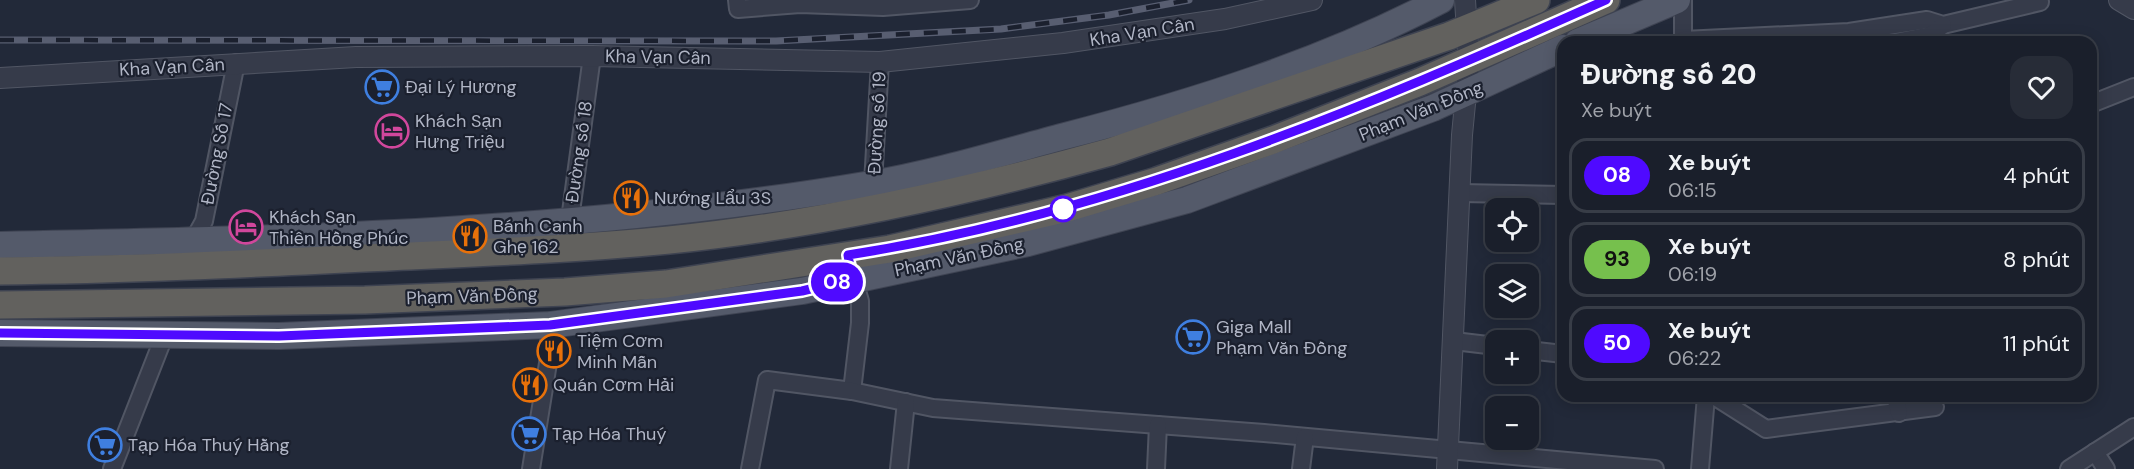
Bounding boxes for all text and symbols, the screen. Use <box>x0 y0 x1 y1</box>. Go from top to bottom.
street label: Kha Vạn Cân <box>1088 12 1196 52</box>
street label: Kha Vạn Cân <box>605 44 711 70</box>
street label: Kha Vạn Cân <box>119 52 225 82</box>
text: Đường số 20 <box>1581 56 1757 93</box>
button: heart <box>2010 56 2073 119</box>
supermarket icon: Đại Lý Hương <box>364 69 400 105</box>
street label: Đường số 19 <box>862 71 892 175</box>
place label: Đại Lý Hương <box>405 75 517 99</box>
street label: Phạm Văn Đồng <box>1356 75 1486 147</box>
text: Xe buýt <box>1581 97 1652 123</box>
street label: Đường số 18 <box>560 99 598 205</box>
street label: Đường Số 17 <box>195 101 239 207</box>
place label: Khách Sạn Hưng Triệu <box>415 109 505 154</box>
hotel icon: Khách Sạn Hưng Triệu <box>374 113 410 149</box>
text: Xe buýt <box>1668 148 1751 177</box>
text: 08 <box>1603 161 1631 189</box>
text: 4 phút <box>2003 161 2070 190</box>
text: 06:15 <box>1668 177 1717 203</box>
restaurant icon: Nướng Lẩu 3S <box>613 180 649 216</box>
place label: Nướng Lẩu 3S <box>654 186 771 210</box>
unlabelled marker <box>1050 196 1076 222</box>
map controls <box>1485 198 1539 450</box>
button: locate <box>1485 198 1539 252</box>
place label: Khách Sạn Thiên Hồng Phúc <box>269 205 409 250</box>
hotel icon: Khách Sạn Thiên Hồng Phúc <box>228 209 264 245</box>
place label: Bánh Canh Ghẹ 162 <box>493 214 583 259</box>
restaurant icon: Bánh Canh Ghẹ 162 <box>452 218 488 254</box>
street label: Phạm Văn Đồng <box>892 232 1026 282</box>
text: Xe buýt <box>1668 232 1751 261</box>
text: 93 <box>1604 245 1630 273</box>
text: 8 phút <box>2003 245 2070 274</box>
text: 06:19 <box>1668 261 1717 287</box>
line badge: 08 <box>810 262 864 302</box>
button: layers <box>1485 264 1539 318</box>
text: 08 <box>823 268 851 296</box>
street label: Phạm Văn Đồng <box>406 282 538 310</box>
place label: Giga Mall Phạm Văn Đồng <box>1216 315 1347 360</box>
text: Xe buýt <box>1668 316 1751 345</box>
supermarket icon: Giga Mall Phạm Văn Đồng <box>1175 319 1211 355</box>
place label: Tiệm Cơm Minh Mẫn <box>577 329 663 374</box>
text: 50 <box>1603 329 1631 357</box>
text: 11 phút <box>2003 329 2070 358</box>
button: + <box>1485 330 1539 384</box>
restaurant icon: Tiệm Cơm Minh Mẫn <box>536 333 572 369</box>
text: 06:22 <box>1668 345 1721 371</box>
restaurant icon: Quán Cơm Hải <box>512 367 548 403</box>
place label: Quán Cơm Hải <box>553 373 674 397</box>
button: − <box>1485 396 1539 450</box>
supermarket icon: Tạp Hóa Thuý <box>511 416 547 452</box>
place label: Tạp Hóa Thuý <box>552 422 666 446</box>
supermarket icon: Tạp Hóa Thuý Hằng <box>87 427 123 463</box>
place label: Tạp Hóa Thuý Hằng <box>128 433 290 457</box>

